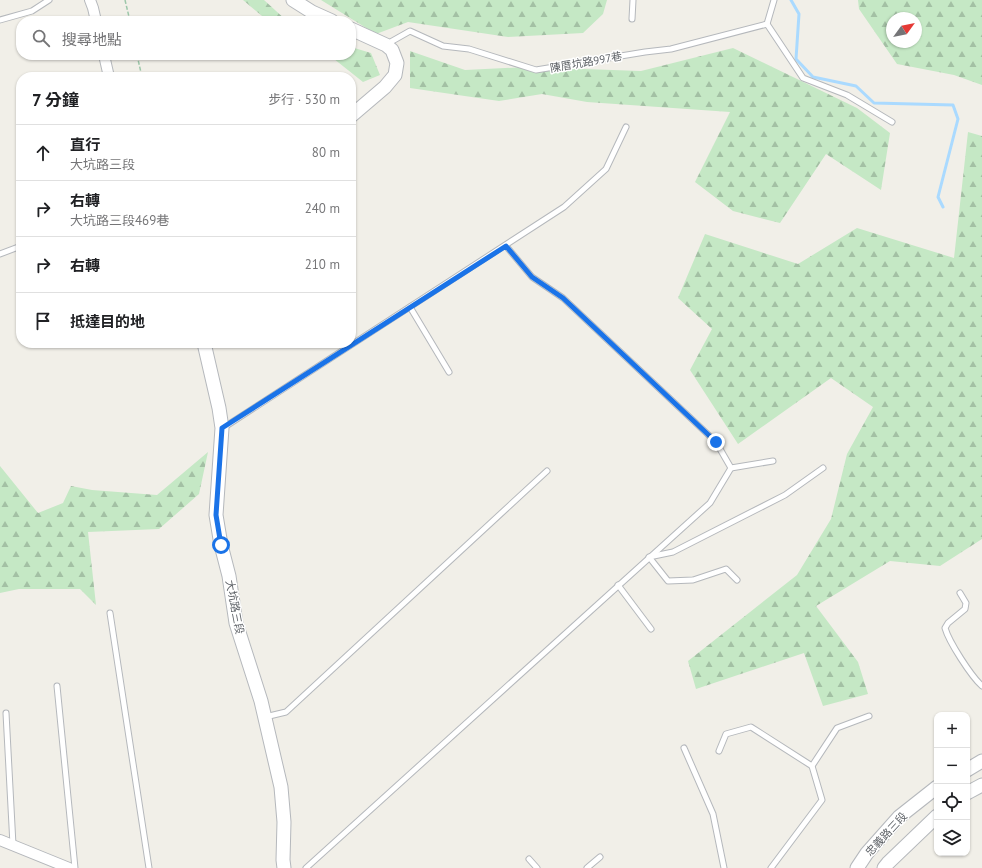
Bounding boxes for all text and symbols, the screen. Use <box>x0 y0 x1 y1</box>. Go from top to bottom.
north arrow <box>886 12 922 48</box>
search box <box>16 16 356 60</box>
icon: search <box>30 27 52 49</box>
text: 搜尋地點 <box>62 30 122 49</box>
street label: 陳厝坑路997巷 <box>549 49 623 75</box>
text: 7 分鐘 <box>32 89 79 111</box>
text: 步行 · 530 m <box>268 91 340 108</box>
text: 直行 <box>70 135 100 154</box>
icon: ahead <box>32 142 54 164</box>
text: 80 m <box>312 144 340 161</box>
text: 大坑路三段 <box>70 156 135 173</box>
text: 右轉 <box>70 191 100 210</box>
icon: right <box>32 198 54 220</box>
text: 240 m <box>305 200 340 217</box>
text: 大坑路三段469巷 <box>70 212 169 229</box>
icon: right <box>32 254 54 276</box>
text: 右轉 <box>70 256 100 275</box>
text: 210 m <box>305 256 340 273</box>
icon: arrive <box>32 310 54 332</box>
text: 抵達目的地 <box>70 312 145 331</box>
route end <box>707 433 725 451</box>
route start <box>212 536 230 554</box>
street label: 大坑路三段 <box>223 579 247 635</box>
map controls <box>934 712 970 856</box>
button: + <box>934 712 970 748</box>
button: − <box>934 748 970 784</box>
button: locate <box>934 784 970 820</box>
street label: 忠義路三段 <box>862 809 910 859</box>
button: layers <box>934 820 970 856</box>

